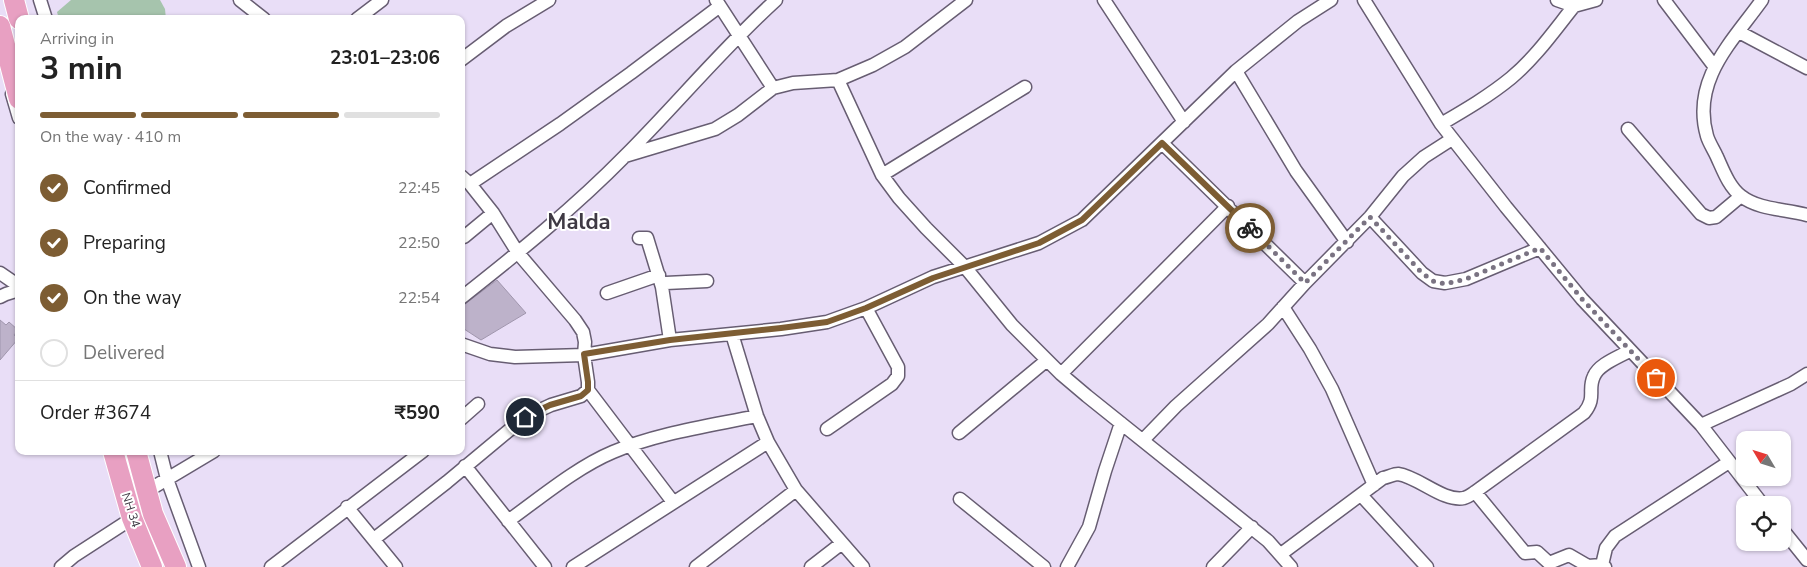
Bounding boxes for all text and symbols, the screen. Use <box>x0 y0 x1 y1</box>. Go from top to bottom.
text: Arriving in <box>40 28 114 50</box>
text: 23:01–23:06 <box>330 45 440 71</box>
text: 3 min <box>40 47 123 90</box>
text: On the way · 410 m <box>40 126 181 148</box>
icon: check <box>40 174 68 202</box>
text: Confirmed <box>83 175 171 201</box>
text: 22:45 <box>398 177 440 199</box>
courier <box>1225 203 1275 253</box>
district label: Malda <box>547 207 611 237</box>
icon: bike <box>1236 214 1264 242</box>
icon: check <box>40 229 68 257</box>
text: Preparing <box>83 230 166 256</box>
text: 22:50 <box>398 232 440 254</box>
icon: check <box>40 284 68 312</box>
text: On the way <box>83 285 181 311</box>
text: 22:54 <box>398 287 440 309</box>
text: Delivered <box>83 340 165 366</box>
pin <box>1635 357 1677 399</box>
icon: bag <box>1642 364 1670 392</box>
pin <box>504 396 546 438</box>
text: Order #3674 <box>40 400 151 426</box>
text: ₹590 <box>394 400 440 426</box>
icon: home <box>511 403 539 431</box>
north arrow <box>1736 431 1791 486</box>
map controls <box>1736 431 1791 551</box>
street label: NH 34 <box>118 491 144 529</box>
button: locate <box>1736 496 1791 551</box>

